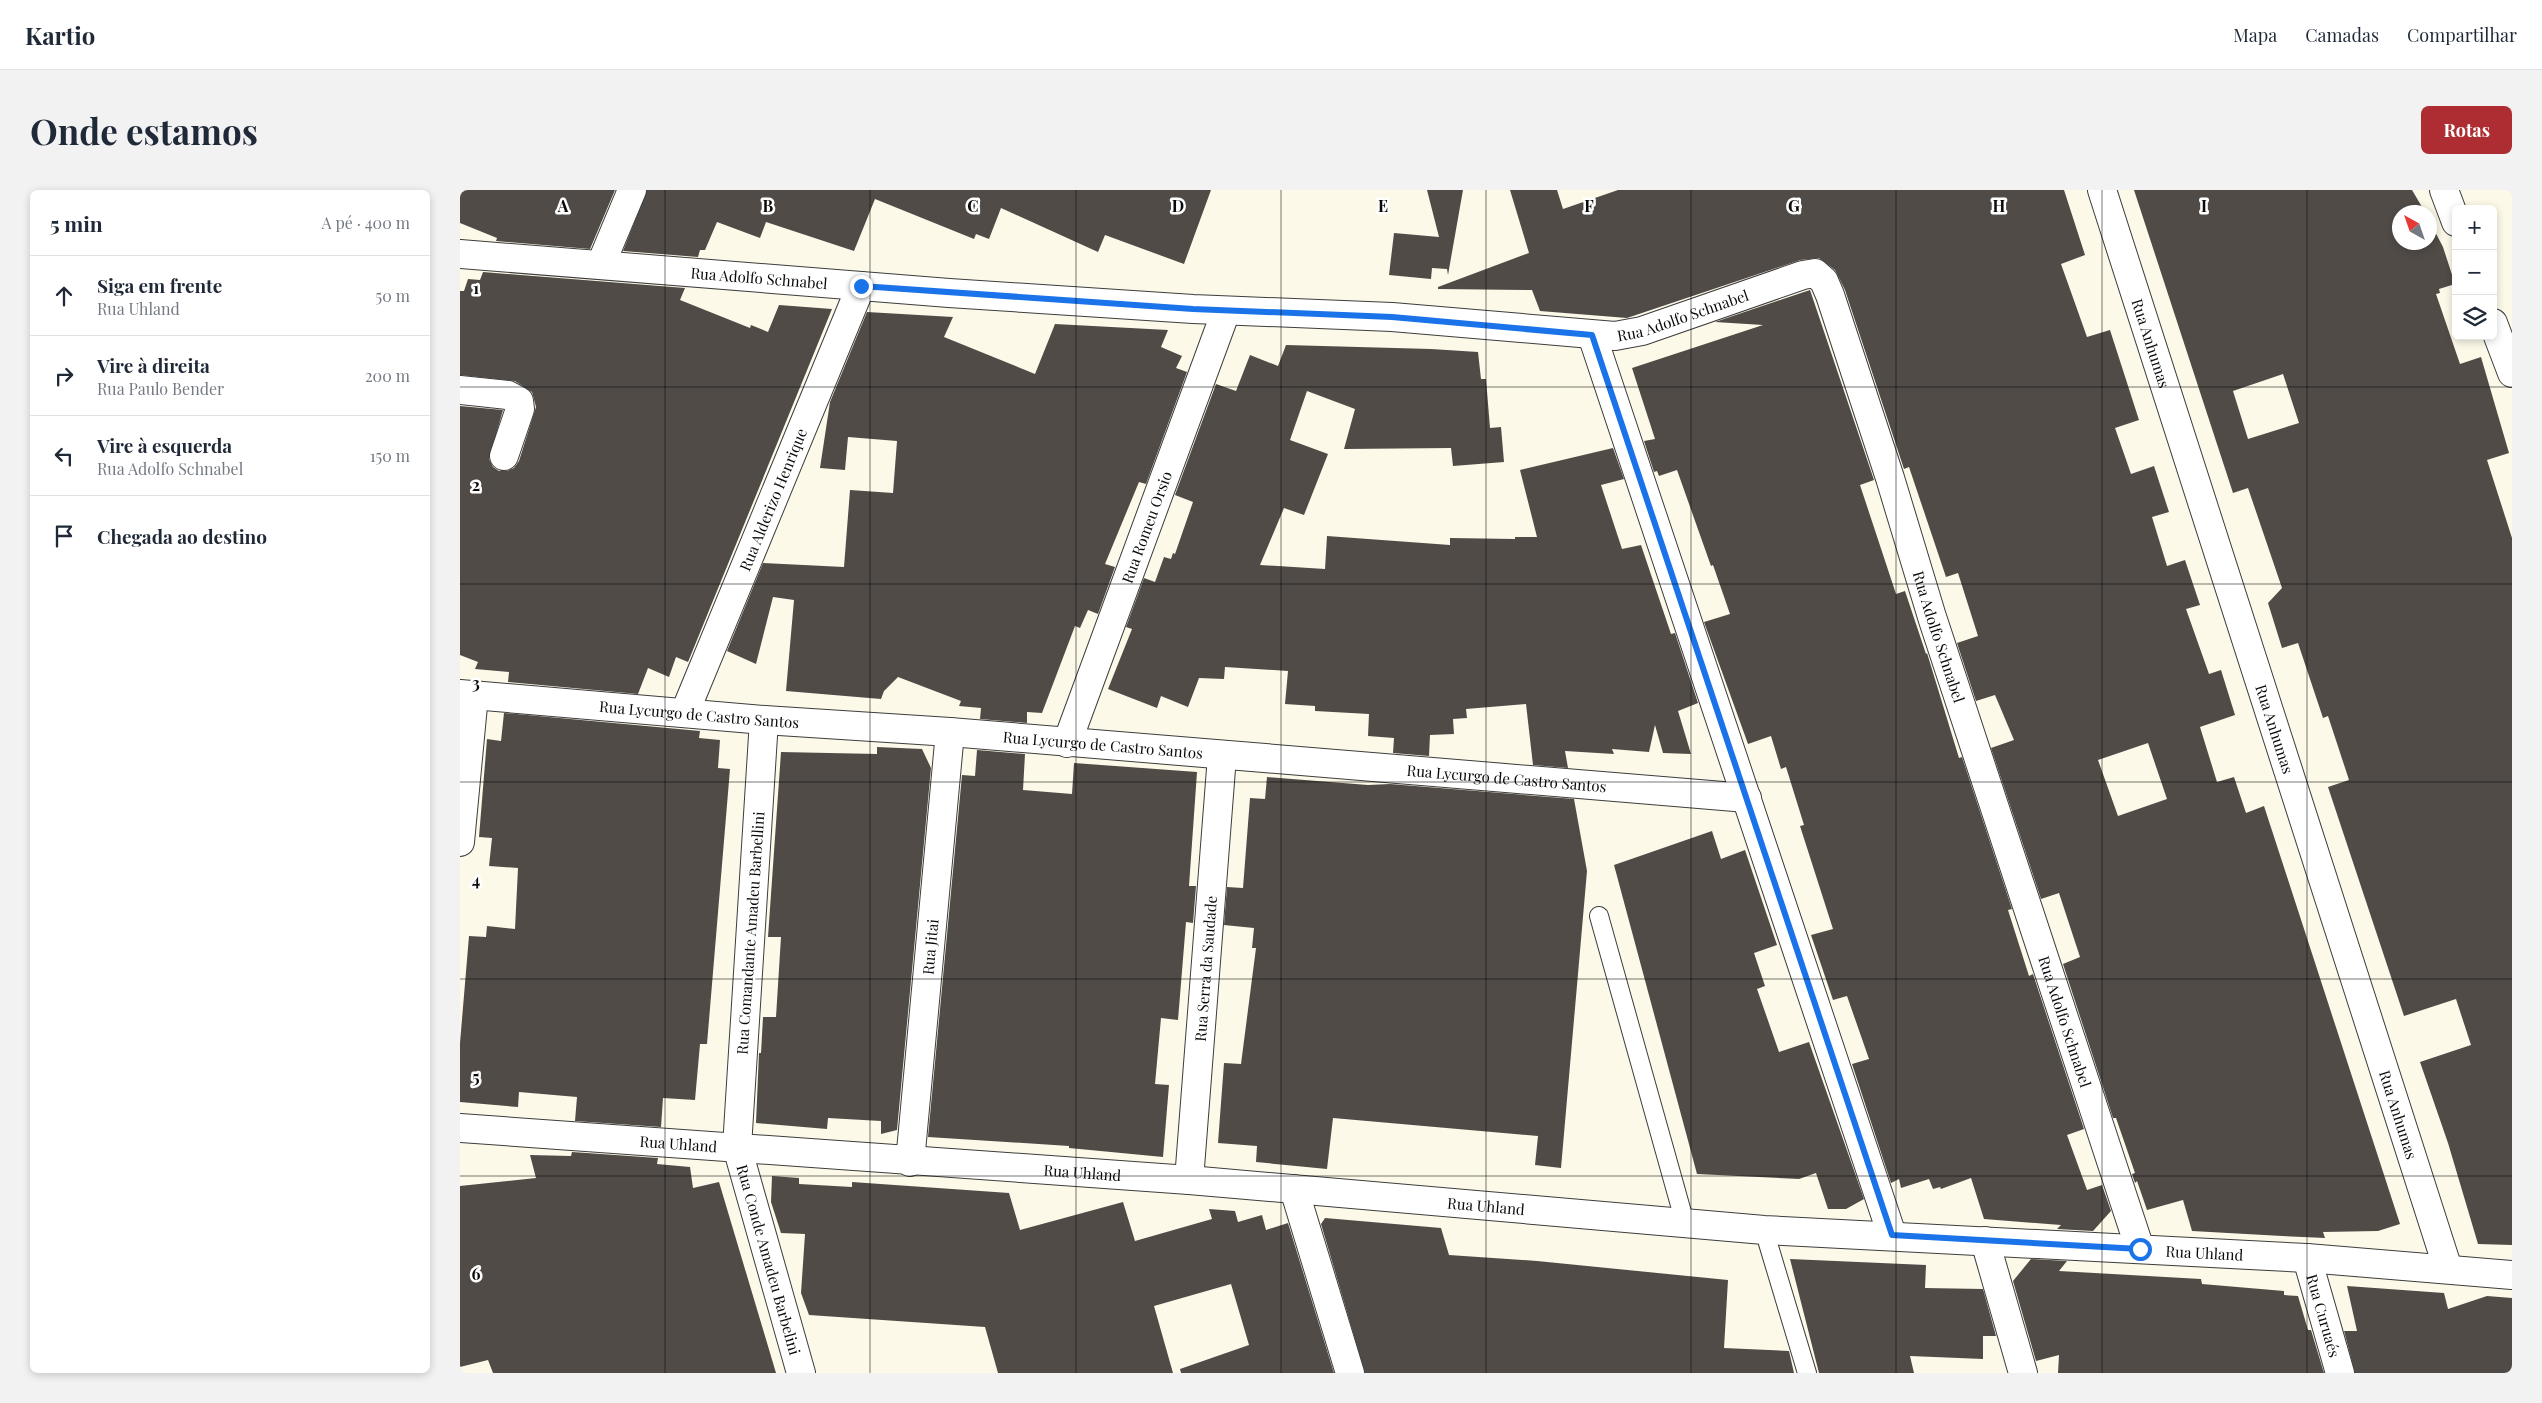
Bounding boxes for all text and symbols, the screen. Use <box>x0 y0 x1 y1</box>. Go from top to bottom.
text: Kartio <box>25 19 95 51</box>
text: Mapa <box>2233 23 2277 47</box>
text: Camadas <box>2305 23 2379 47</box>
text: Compartilhar <box>2407 23 2517 47</box>
button: Rotas <box>2421 106 2512 154</box>
text: Onde estamos <box>30 107 258 154</box>
text: A <box>557 195 569 216</box>
text: B <box>763 195 774 216</box>
text: C <box>967 195 979 216</box>
text: D <box>1172 195 1184 216</box>
text: E <box>1378 195 1388 216</box>
text: F <box>1584 195 1594 216</box>
text: G <box>1788 195 1800 216</box>
text: H <box>1993 195 2006 216</box>
text: I <box>2201 195 2207 216</box>
north arrow <box>2392 205 2437 250</box>
map controls <box>2452 205 2497 340</box>
button: + <box>2452 205 2497 250</box>
text: 5 min <box>50 209 103 237</box>
text: A pé · 400 m <box>321 212 410 233</box>
button: − <box>2452 250 2497 295</box>
street label: Rua Adolfo Schnabel <box>690 262 828 293</box>
text: Siga em frente <box>97 272 222 298</box>
route end <box>850 275 873 298</box>
text: 1 <box>473 277 479 298</box>
icon: ahead <box>50 282 78 310</box>
text: 50 m <box>376 285 410 306</box>
street label: Rua Adolfo Schnabel <box>1615 285 1751 345</box>
button: layers <box>2452 295 2497 340</box>
street label: Rua Anhumas <box>2128 296 2175 390</box>
text: Rua Uhland <box>97 298 180 319</box>
text: Vire à direita <box>97 352 210 378</box>
icon: right <box>50 362 78 390</box>
text: 200 m <box>365 365 410 386</box>
text: Rua Paulo Bender <box>97 378 224 399</box>
street label: Rua Alderizo Henrique <box>734 425 811 574</box>
text: Vire à esquerda <box>97 432 232 458</box>
icon: left <box>50 442 78 470</box>
text: 150 m <box>370 445 410 466</box>
text: Rua Adolfo Schnabel <box>97 458 243 479</box>
street label: Rua Romeu Orsio <box>1117 468 1176 586</box>
text: 2 <box>472 474 480 495</box>
icon: arrive <box>50 522 78 550</box>
text: Chegada ao destino <box>97 523 267 549</box>
street label: Rua Adolfo Schnabel <box>1909 568 1969 705</box>
text: 3 <box>472 672 480 693</box>
street label: Rua Anhumas <box>2251 682 2298 776</box>
street label: Rua Lycurgo de Castro Santos <box>598 696 800 732</box>
street label: Rua Lycurgo de Castro Santos <box>1002 726 1204 763</box>
street label: Rua Lycurgo de Castro Santos <box>1406 760 1607 796</box>
street label: Rua Comandante Amadeu Barbellini <box>732 810 769 1055</box>
text: 4 <box>472 869 480 890</box>
street label: Rua Serra da Saudade <box>1190 895 1221 1042</box>
street label: Rua Jitai <box>917 918 943 976</box>
street label: Rua Adolfo Schnabel <box>2034 953 2096 1090</box>
text: 5 <box>472 1066 480 1087</box>
street label: Rua Anhumas <box>2375 1068 2422 1162</box>
street label: Rua Uhland <box>639 1131 718 1156</box>
street label: Rua Uhland <box>1043 1160 1122 1185</box>
street label: Rua Conde Amadeu Barbelini <box>732 1162 806 1358</box>
street label: Rua Uhland <box>1446 1192 1526 1219</box>
route start <box>2129 1238 2152 1261</box>
street label: Rua Uhland <box>2165 1241 2244 1265</box>
text: 6 <box>472 1263 481 1284</box>
street label: Rua Curuaés <box>2302 1272 2345 1360</box>

